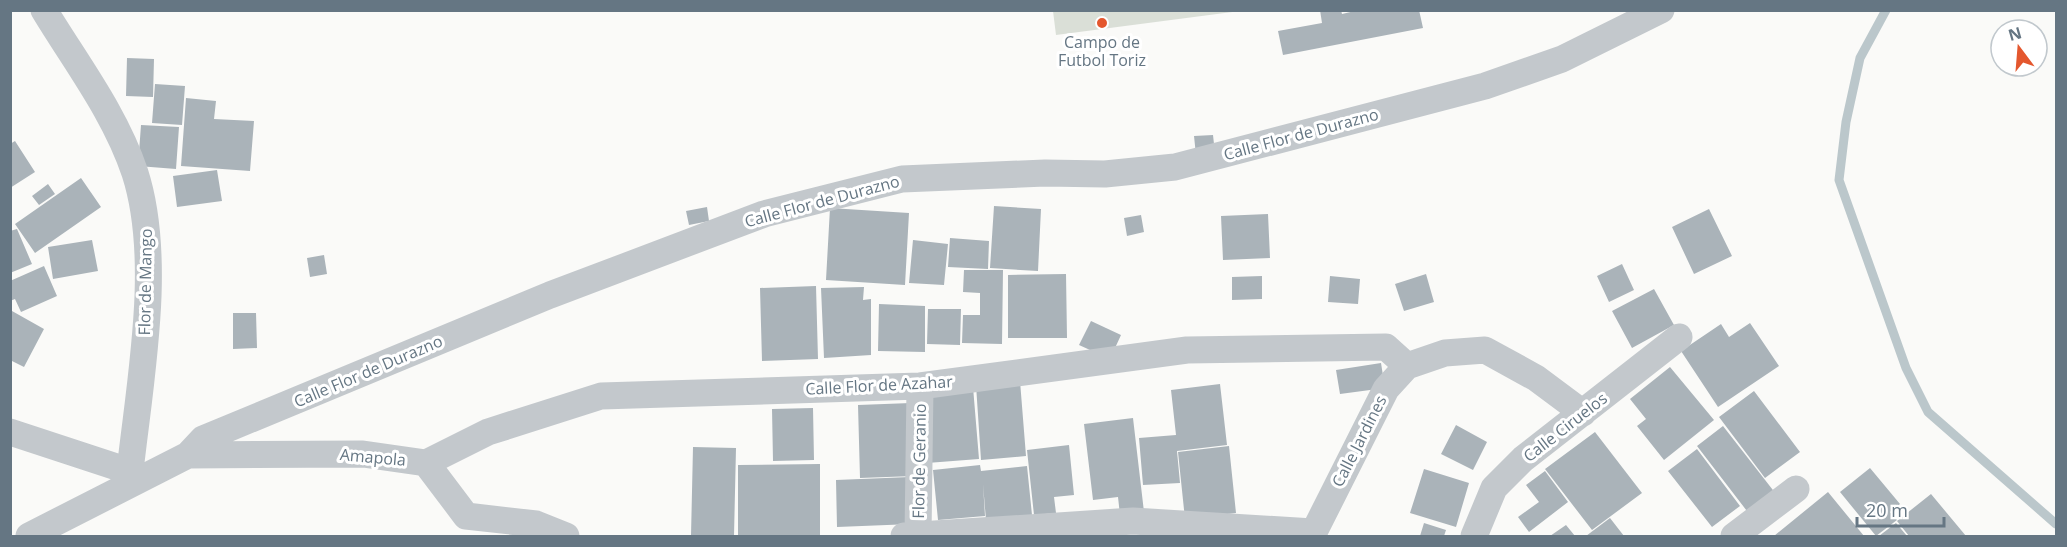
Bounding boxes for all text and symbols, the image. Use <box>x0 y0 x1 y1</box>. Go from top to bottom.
marker: Campo de Futbol Toriz <box>1095 16 1109 30</box>
north arrow <box>1989 18 2049 78</box>
text: N <box>2006 21 2024 46</box>
place label: Campo de Futbol Toriz <box>1058 31 1146 71</box>
street label: Calle Flor de Durazno <box>1221 103 1381 165</box>
street label: Calle Flor de Durazno <box>742 170 902 232</box>
street label: Flor de Mango <box>133 228 157 336</box>
street label: Calle Flor de Durazno <box>290 330 446 412</box>
street label: Calle Flor de Azahar <box>805 370 954 400</box>
street label: Calle Ciruelos <box>1518 387 1612 467</box>
street label: Calle Jardines <box>1326 391 1392 491</box>
street label: Flor de Geranio <box>907 403 931 519</box>
street label: Amapola <box>339 443 407 471</box>
scale bar <box>1857 490 1944 528</box>
text: 20 m <box>1866 498 1908 522</box>

